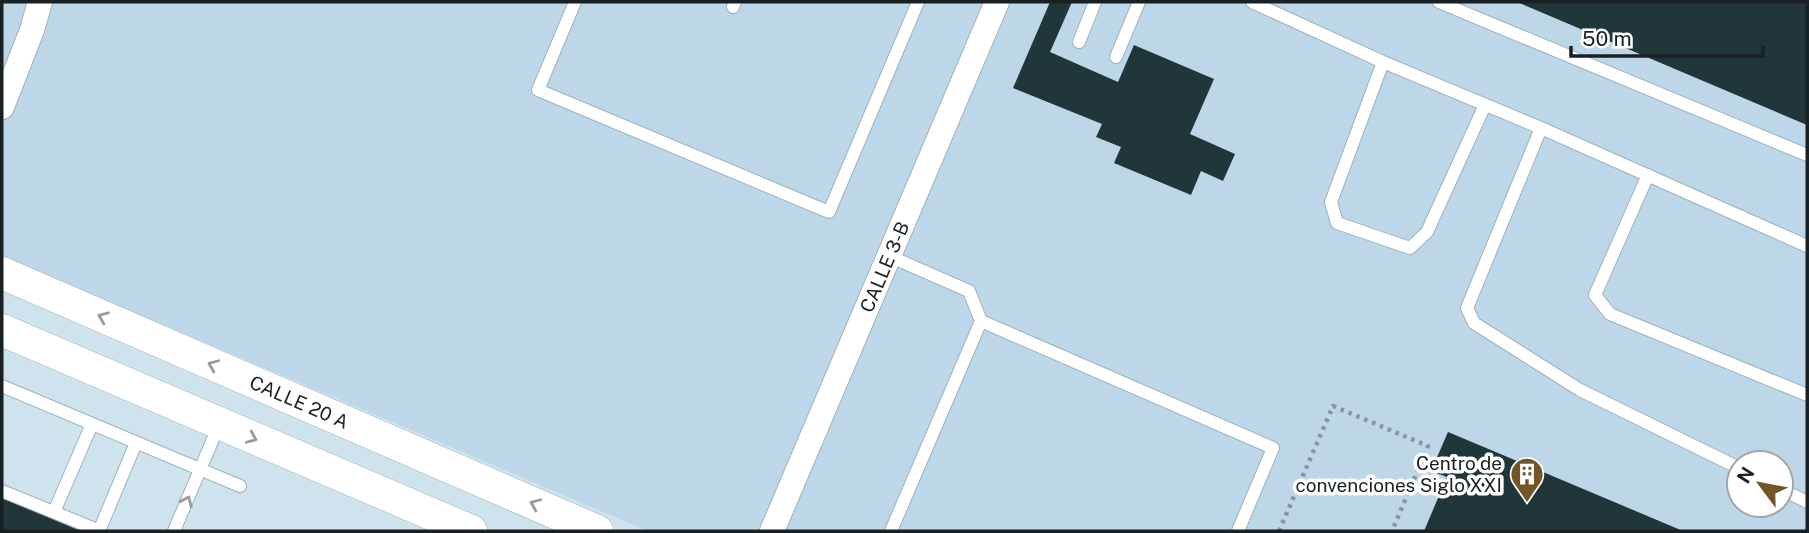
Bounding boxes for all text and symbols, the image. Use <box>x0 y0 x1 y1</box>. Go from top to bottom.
scale bar <box>1571 14 1764 58</box>
text: 50 m <box>1582 26 1632 51</box>
street label: CALLE 3-B <box>855 218 913 316</box>
one-way arrow <box>98 311 110 325</box>
one-way arrow <box>208 359 221 373</box>
street label: CALLE 20 A <box>246 371 352 433</box>
one-way arrow <box>245 429 257 443</box>
north arrow <box>1725 449 1795 519</box>
place label: Centro de convenciones Siglo XXI <box>1296 452 1502 496</box>
building icon: Centro de convenciones Siglo XXI <box>1508 455 1546 504</box>
text: N <box>1732 463 1759 487</box>
one-way arrow <box>179 495 193 508</box>
one-way arrow <box>529 498 542 512</box>

